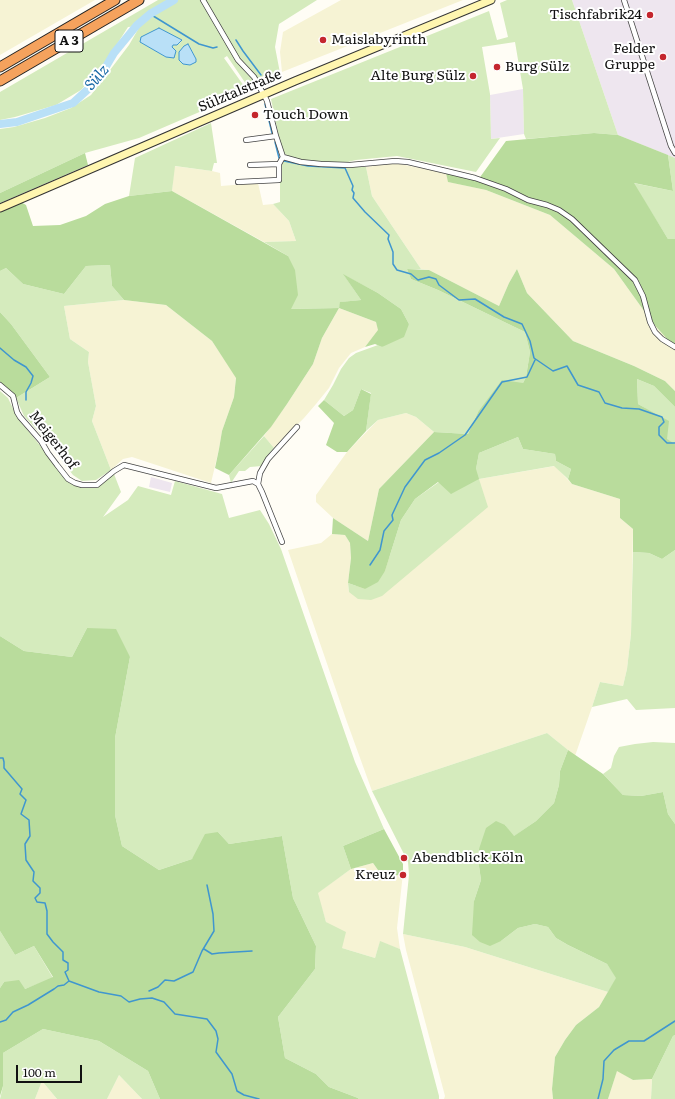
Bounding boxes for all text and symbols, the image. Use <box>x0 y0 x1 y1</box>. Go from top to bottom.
place label: Tischfabrik24 <box>549 7 642 23</box>
marker: Tischfabrik24 <box>645 10 655 20</box>
road number: A 3 <box>55 30 83 52</box>
place label: Maislabyrinth <box>331 32 427 48</box>
marker: Maislabyrinth <box>318 35 328 45</box>
place label: Felder Gruppe <box>605 41 655 74</box>
marker: Felder Gruppe <box>658 52 668 62</box>
place label: Burg Sülz <box>505 59 569 75</box>
water label: Sülz <box>81 62 113 94</box>
marker: Burg Sülz <box>492 62 502 72</box>
street label: Sülztalstraße <box>196 66 284 116</box>
place label: Alte Burg Sülz <box>371 68 465 84</box>
marker: Alte Burg Sülz <box>468 71 478 81</box>
place label: Touch Down <box>263 107 348 123</box>
marker: Touch Down <box>250 110 260 120</box>
street label: Meigerhof <box>25 407 81 473</box>
place label: Abendblick Köln <box>412 850 523 866</box>
marker: Abendblick Köln <box>399 853 409 863</box>
place label: Kreuz <box>355 867 395 883</box>
marker: Kreuz <box>398 870 408 880</box>
scale bar <box>18 1057 84 1083</box>
text: 100 m <box>23 1063 56 1081</box>

